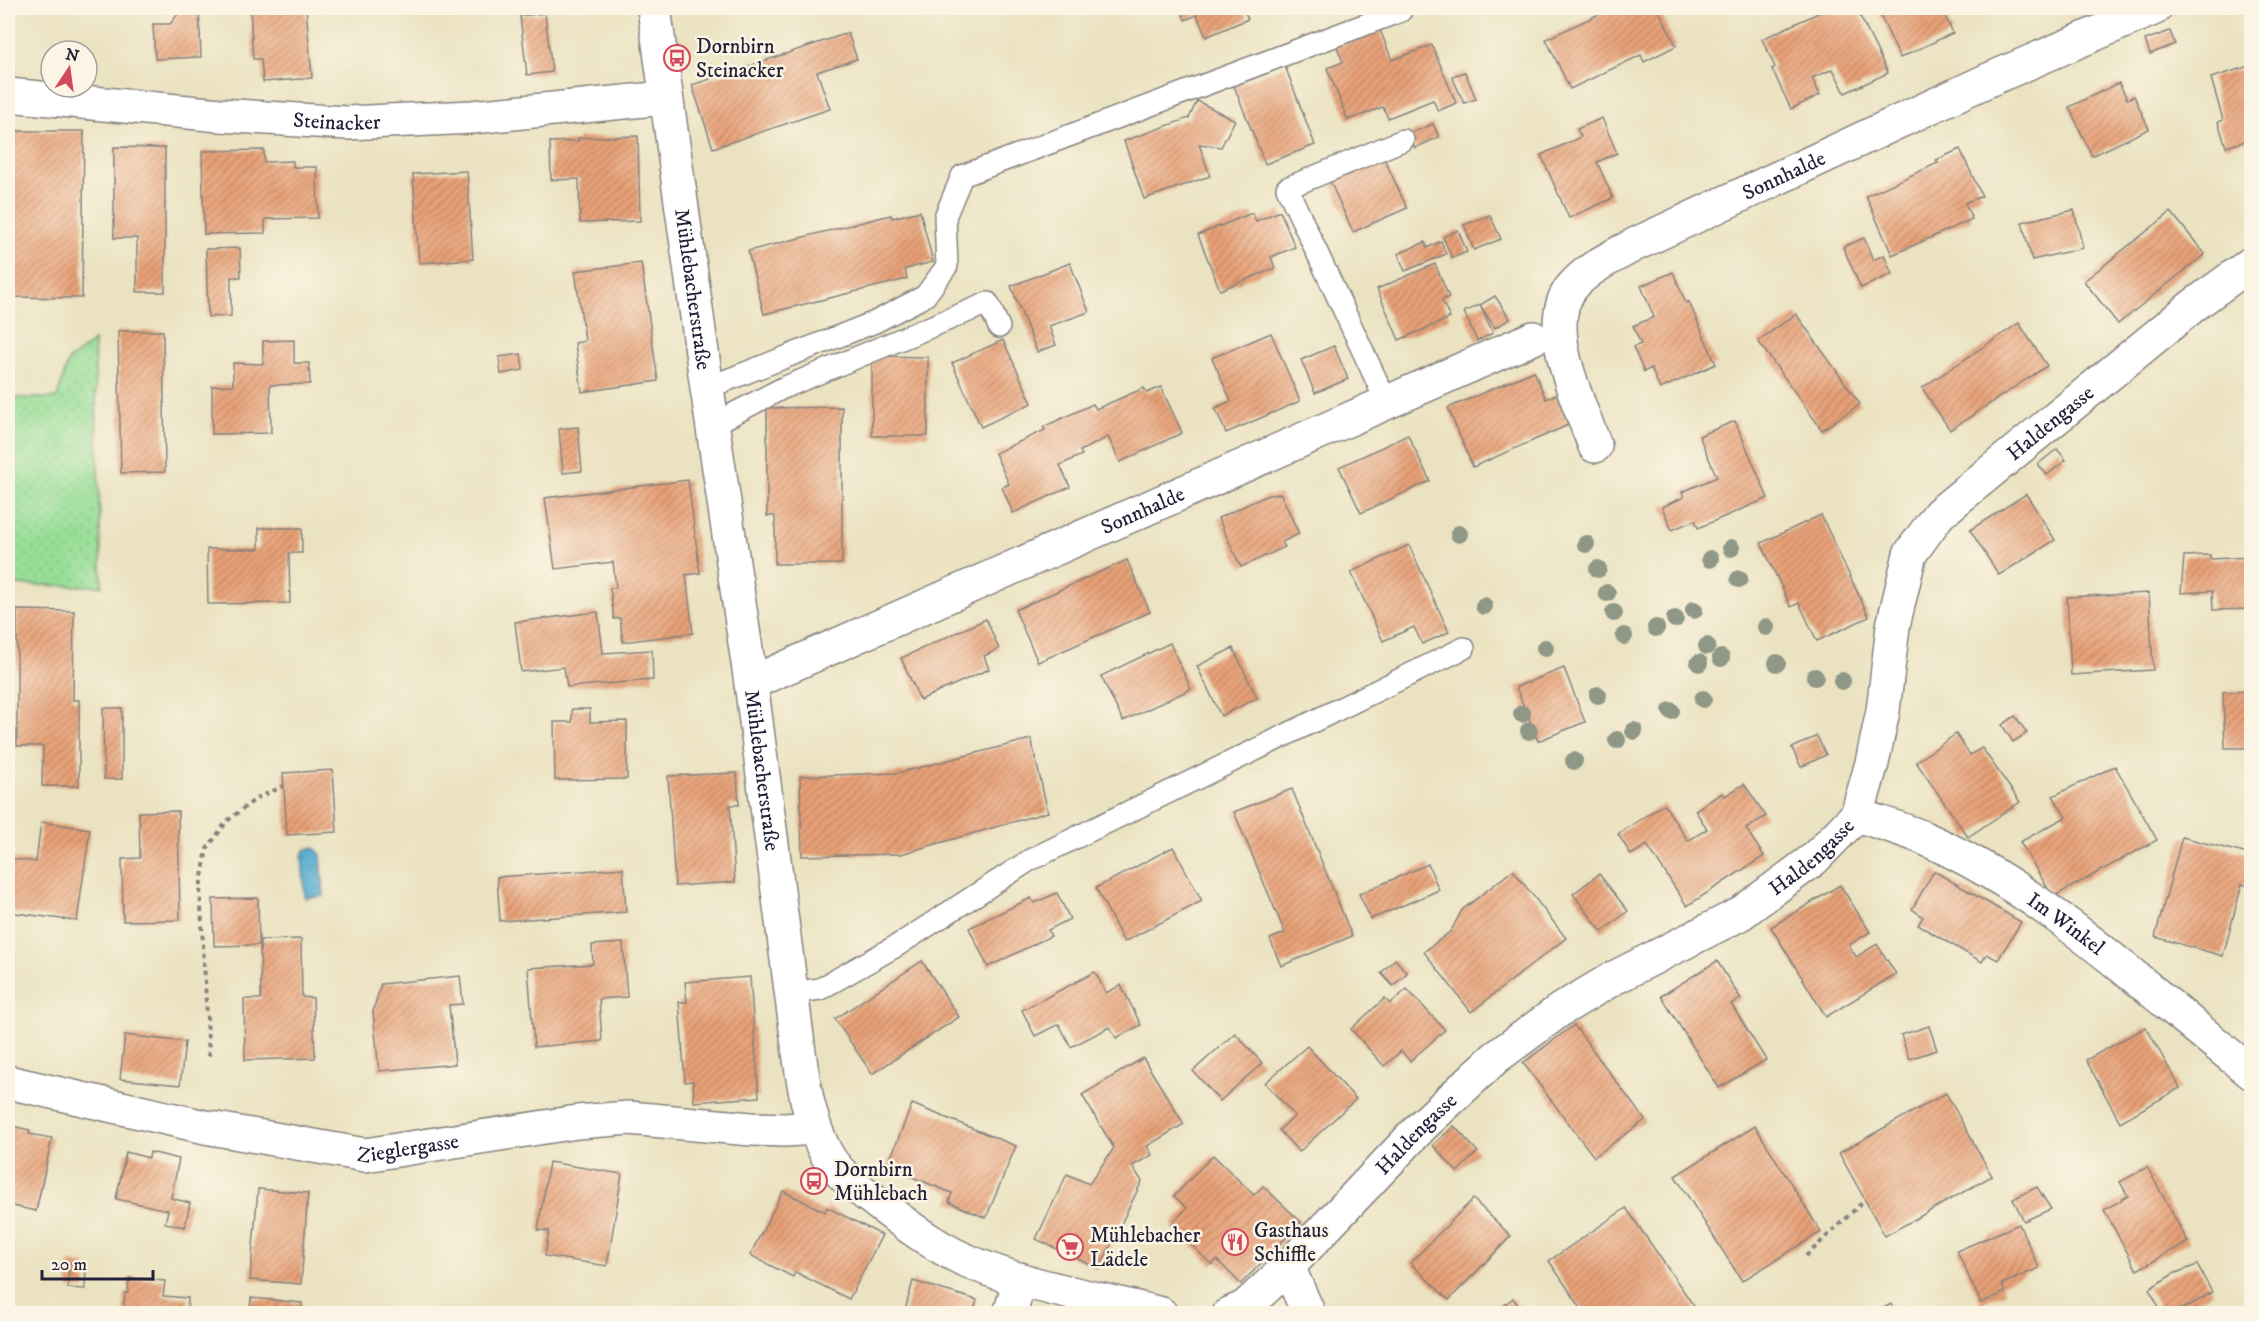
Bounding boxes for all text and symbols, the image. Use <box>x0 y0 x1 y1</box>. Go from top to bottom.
place label: Dornbirn Steinacker <box>696 34 784 84</box>
north arrow <box>39 39 99 99</box>
bus stop icon: Dornbirn Steinacker <box>662 43 692 73</box>
text: N <box>63 44 81 67</box>
street label: Steinacker <box>292 108 381 137</box>
street label: Sonnhalde <box>1739 145 1830 207</box>
street label: Mühlebacherstraße <box>668 207 716 372</box>
street label: Haldengasse <box>2002 380 2100 467</box>
street label: Sonnhalde <box>1097 481 1189 541</box>
street label: Mühlebacherstraße <box>738 688 785 853</box>
street label: Haldengasse <box>1764 813 1860 902</box>
street label: Im Winkel <box>2022 887 2110 962</box>
street label: Haldengasse <box>1370 1088 1463 1181</box>
street label: Zieglergasse <box>355 1129 461 1170</box>
place label: Dornbirn Mühlebach <box>834 1157 928 1207</box>
bus stop icon: Dornbirn Mühlebach <box>799 1166 829 1196</box>
place label: Gasthaus Schiffle <box>1254 1218 1328 1268</box>
place label: Mühlebacher Lädele <box>1090 1223 1200 1273</box>
restaurant icon: Gasthaus Schiffle <box>1220 1227 1250 1257</box>
supermarket icon: Mühlebacher Lädele <box>1055 1232 1085 1262</box>
scale bar <box>42 1243 153 1281</box>
text: 20 m <box>51 1254 87 1276</box>

